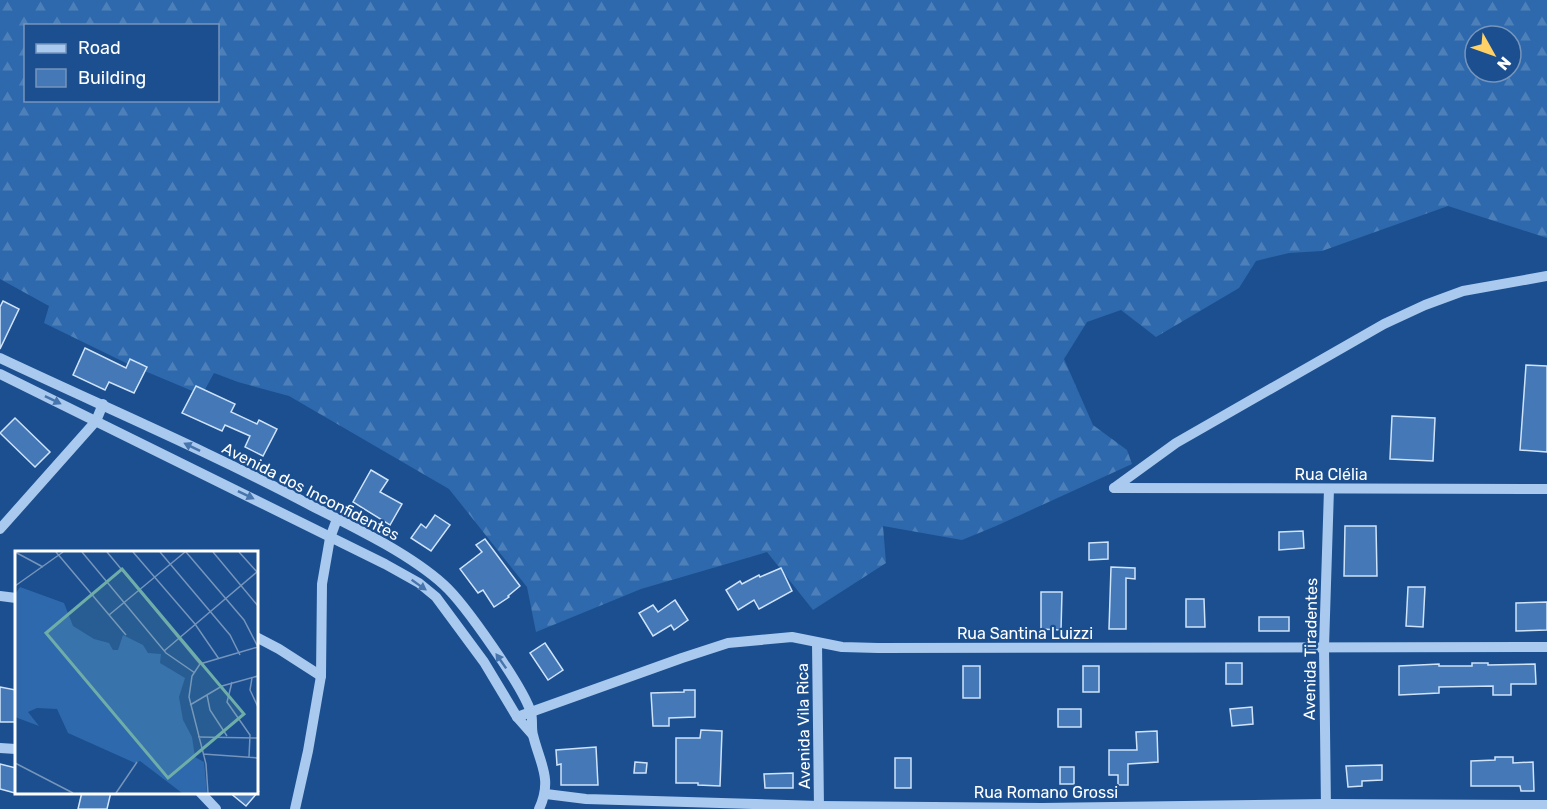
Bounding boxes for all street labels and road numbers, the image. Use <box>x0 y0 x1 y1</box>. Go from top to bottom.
street label: Avenida dos Inconfidentes <box>219 438 403 544</box>
street label: Rua Clélia <box>1295 465 1367 484</box>
street label: Avenida Tiradentes <box>1300 578 1321 720</box>
street label: Rua Santina Luizzi <box>957 624 1093 643</box>
street label: Avenida Vila Rica <box>793 663 814 789</box>
street label: Rua Romano Grossi <box>974 783 1118 802</box>

